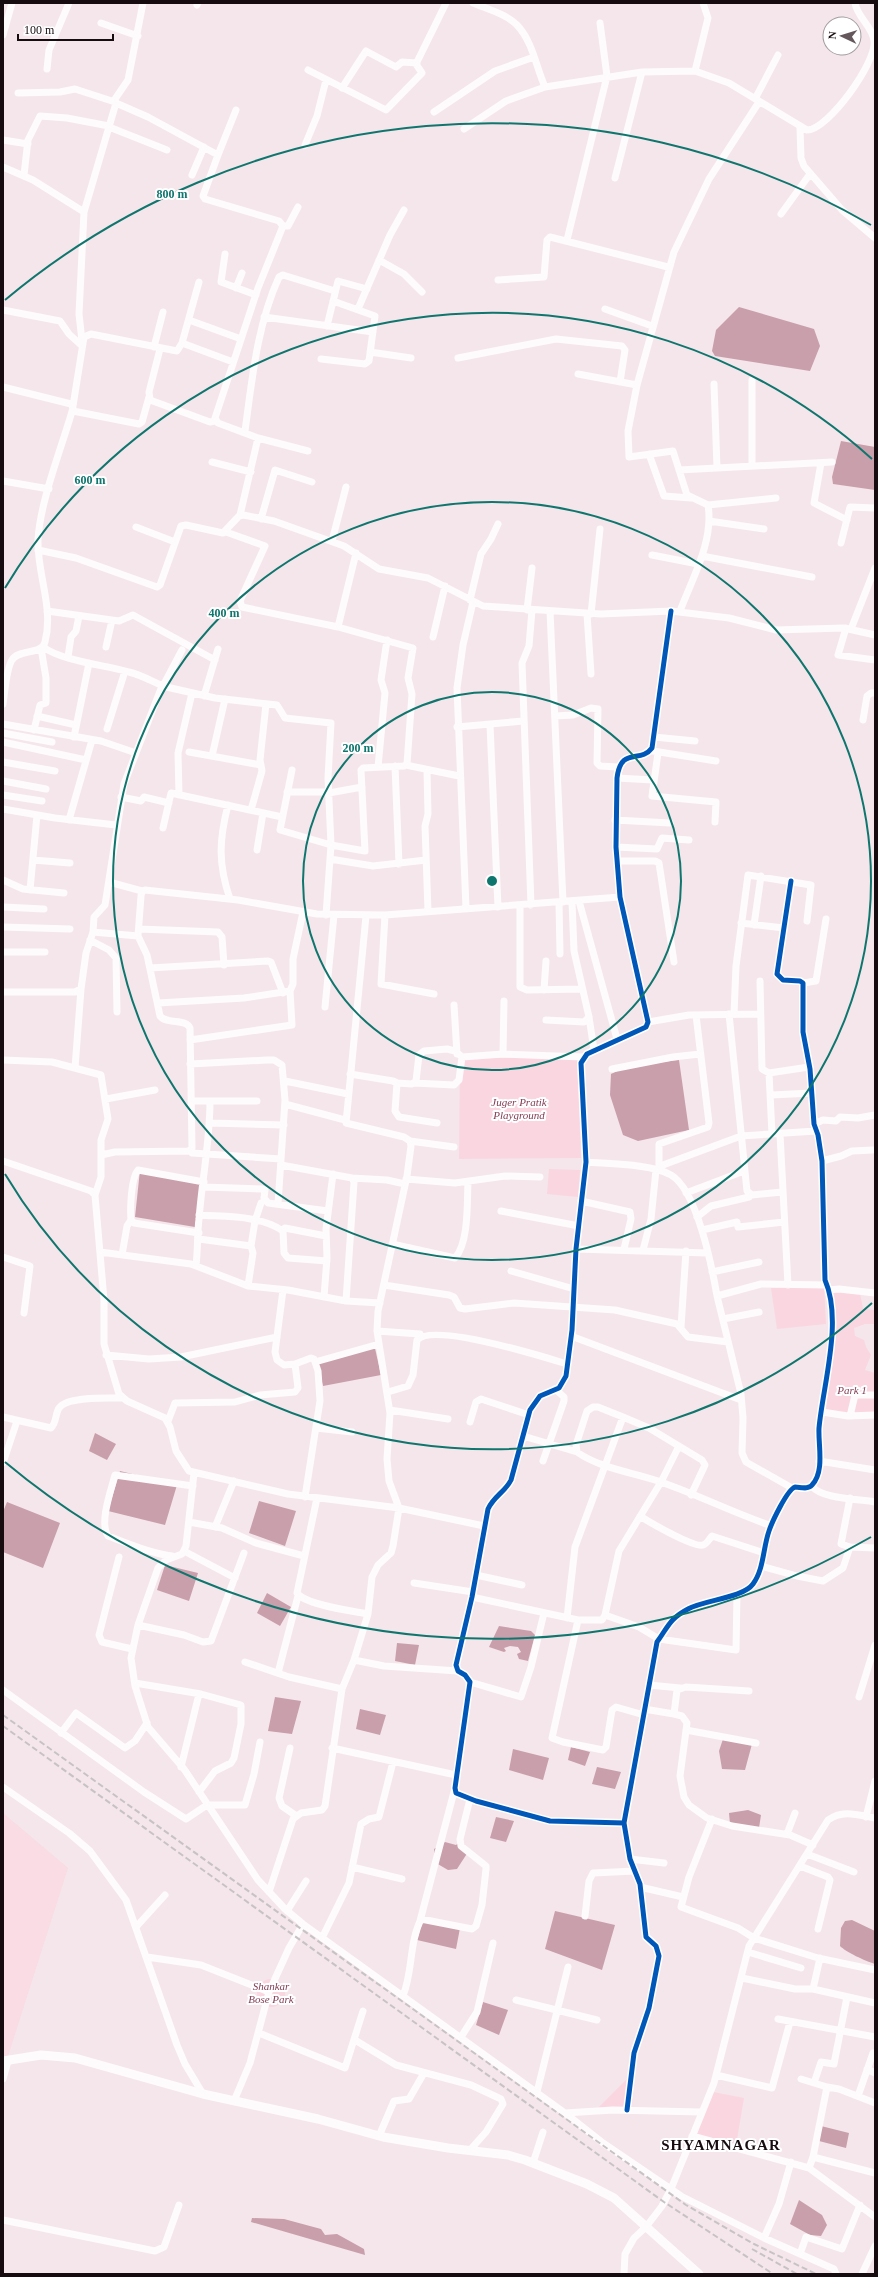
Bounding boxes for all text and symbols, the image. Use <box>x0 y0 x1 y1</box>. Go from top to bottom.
scale bar <box>18 16 113 42</box>
north arrow <box>822 16 862 56</box>
text: 100 m <box>24 23 55 37</box>
text: N <box>826 31 838 40</box>
text: 800 m <box>157 187 188 201</box>
text: 600 m <box>75 473 106 487</box>
text: 400 m <box>209 606 240 620</box>
text: 200 m <box>343 741 374 755</box>
centre of rings <box>485 874 499 888</box>
park label: Juger Pratik Playground <box>491 1096 548 1121</box>
park label: Park 1 <box>836 1384 867 1396</box>
park label: Shankar Bose Park <box>248 1980 295 2005</box>
district label: SHYAMNAGAR <box>661 2137 781 2153</box>

